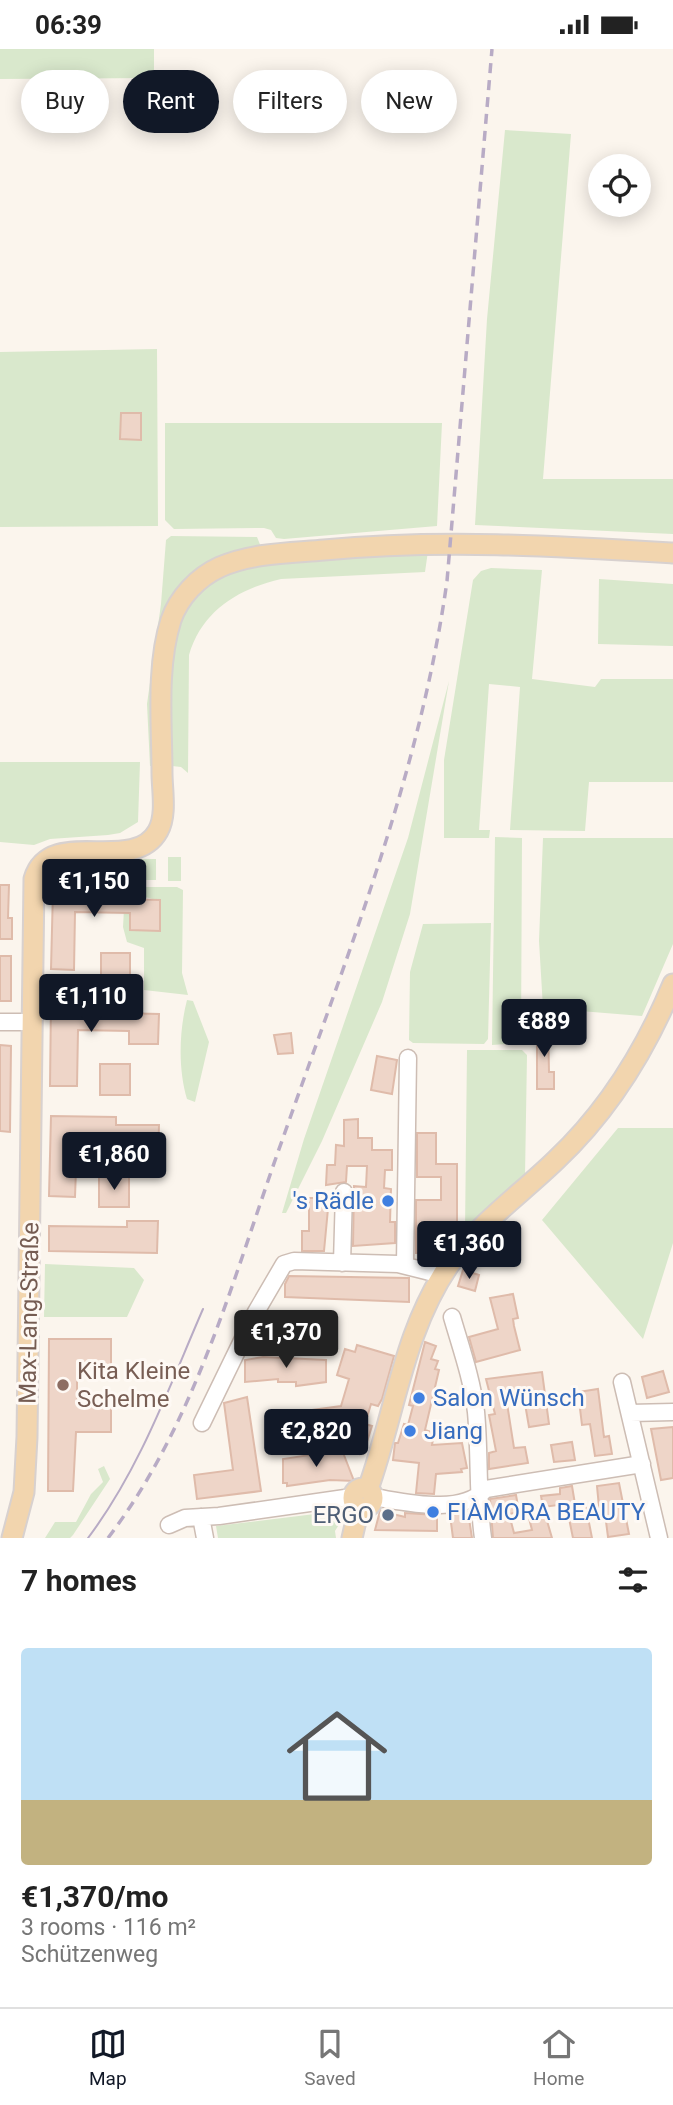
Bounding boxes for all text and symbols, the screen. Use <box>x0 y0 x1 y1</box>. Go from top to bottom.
text: 06:39 <box>35 10 102 40</box>
chip: Buy <box>21 70 109 133</box>
chip: Rent <box>123 70 219 133</box>
chip: Filters <box>233 70 347 133</box>
chip: New <box>361 70 457 133</box>
map controls <box>588 154 651 217</box>
button: locate <box>588 154 651 217</box>
pin: €1,150 <box>37 859 151 919</box>
text: €1,150 <box>58 868 130 895</box>
pin: €1,110 <box>34 975 148 1034</box>
text: €1,110 <box>55 983 127 1010</box>
pin: €889 <box>503 999 585 1059</box>
text: €889 <box>518 1008 570 1035</box>
pin: €1,860 <box>57 1133 171 1192</box>
text: €1,860 <box>78 1141 150 1168</box>
place label: 's Rädle <box>292 1187 374 1215</box>
marker: 's Rädle <box>380 1193 396 1209</box>
pin: €1,360 <box>412 1221 526 1281</box>
street label: Max-Lang-Straße <box>13 1222 45 1404</box>
text: €1,360 <box>433 1230 505 1257</box>
pin: €1,370 <box>229 1311 343 1370</box>
text: €1,370 <box>250 1319 322 1346</box>
place label: Kita Kleine Schelme <box>77 1357 190 1413</box>
marker: Kita Kleine Schelme <box>55 1377 71 1393</box>
place label: Salon Wünsch <box>433 1384 585 1412</box>
marker: Salon Wünsch <box>411 1390 427 1406</box>
pin: €2,820 <box>259 1409 373 1469</box>
place label: Jiang <box>424 1417 483 1445</box>
text: €2,820 <box>280 1418 352 1445</box>
marker: Jiang <box>402 1423 418 1439</box>
place label: FIÀMORA BEAUTY <box>447 1498 646 1526</box>
place label: ERGO <box>313 1501 374 1529</box>
marker: FIÀMORA BEAUTY <box>425 1504 441 1520</box>
marker: ERGO <box>380 1507 396 1523</box>
icon: filters <box>614 1561 652 1599</box>
text: 7 homes <box>21 1563 137 1598</box>
icon: home <box>274 1693 400 1819</box>
text: €1,370/mo <box>21 1879 169 1914</box>
text: 3 rooms · 116 m² <box>21 1914 196 1941</box>
text: Schützenweg <box>21 1941 158 1968</box>
tab: Map <box>89 2025 127 2090</box>
tab: Saved <box>304 2025 356 2090</box>
tab: Home <box>533 2025 584 2090</box>

